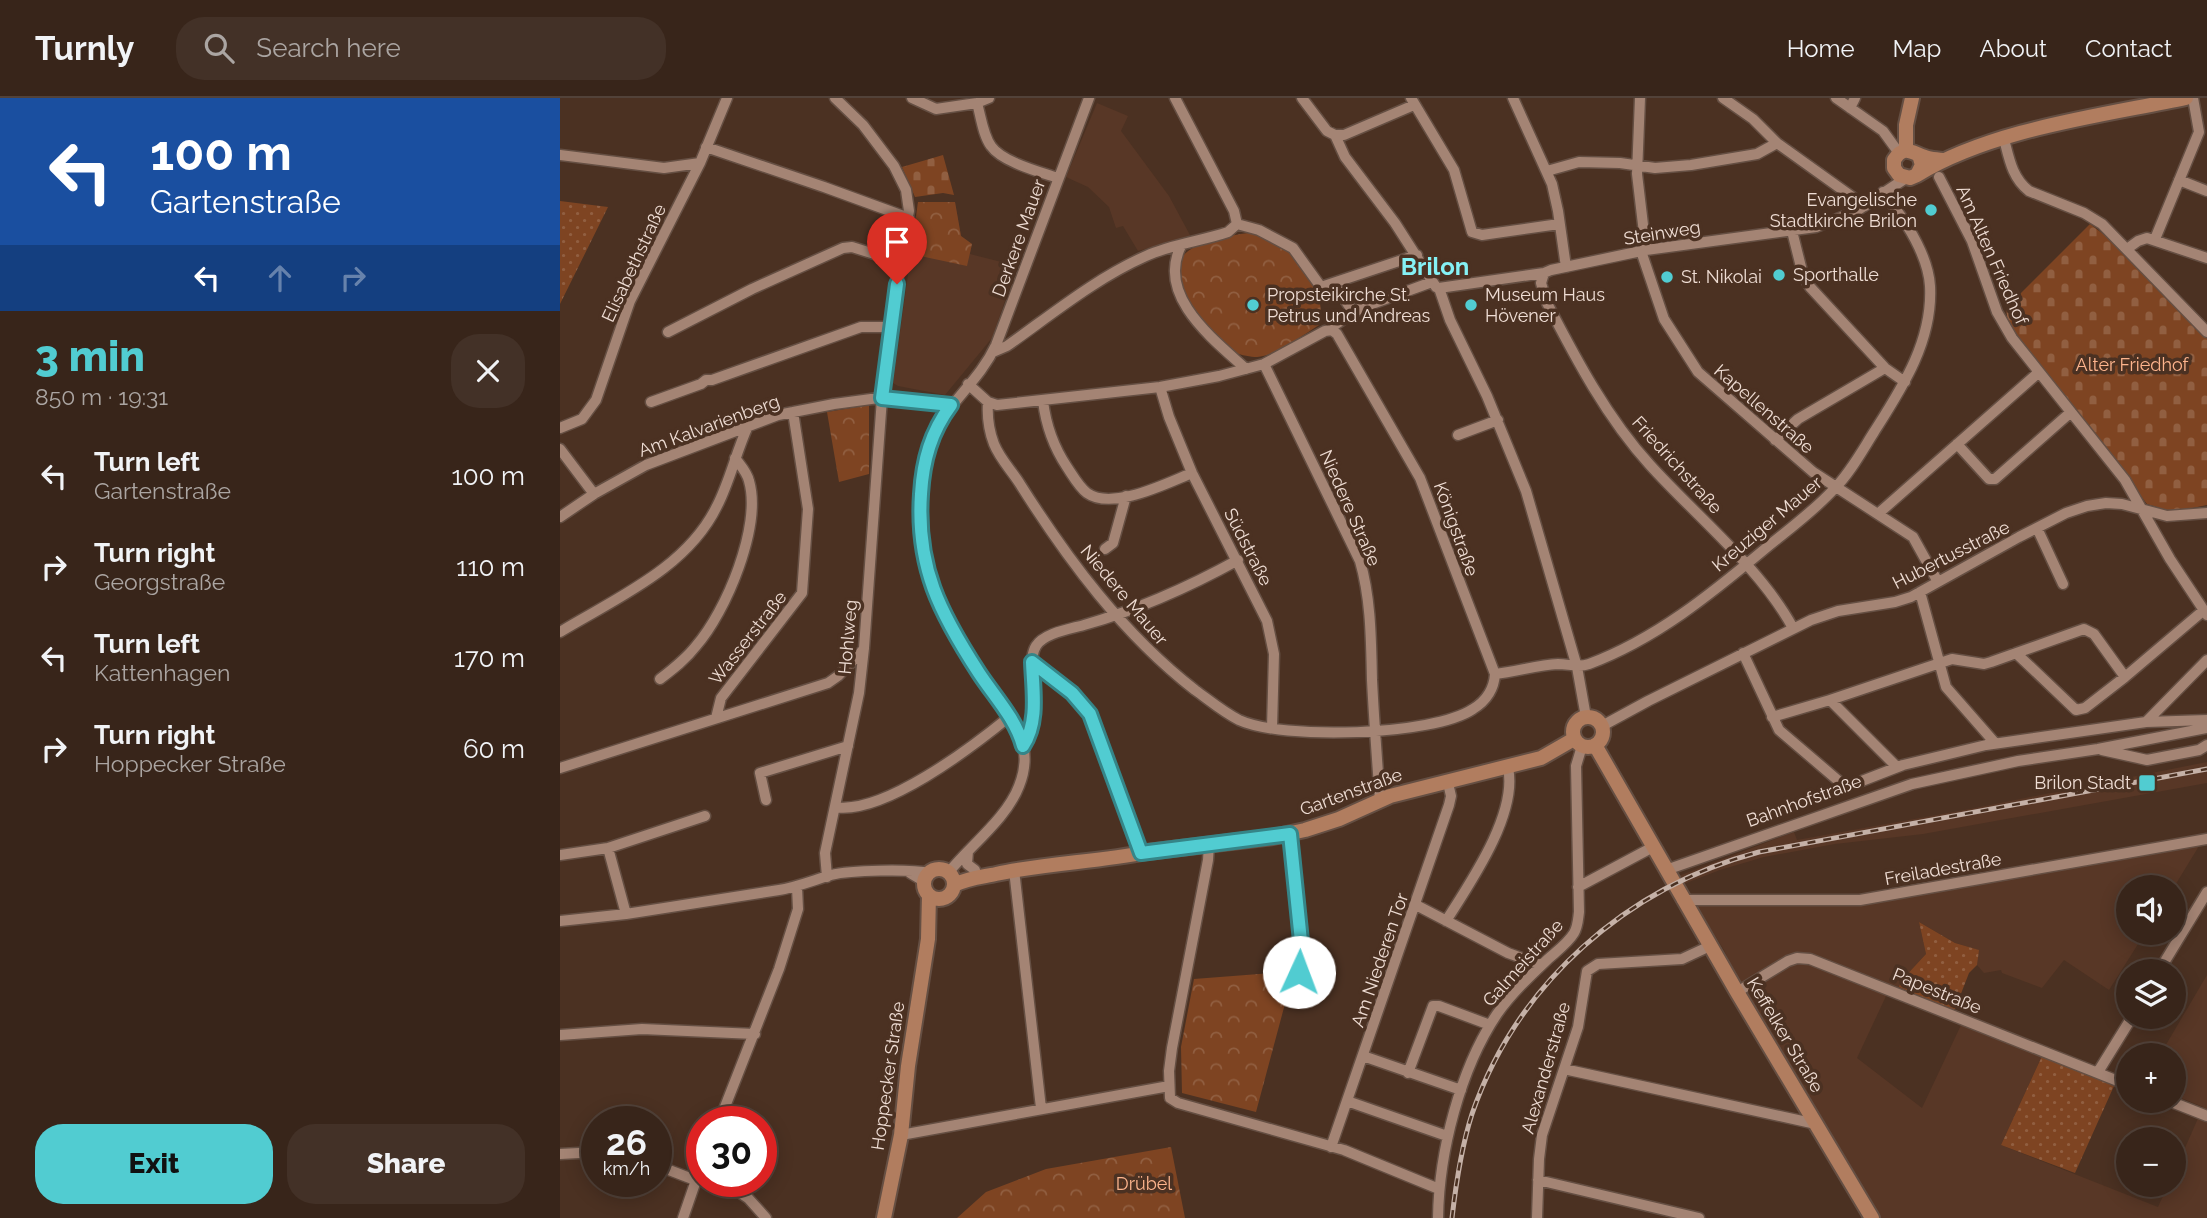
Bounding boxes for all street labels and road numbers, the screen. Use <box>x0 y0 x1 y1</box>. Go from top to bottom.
street label: Derkere Mauer <box>988 176 1050 300</box>
street label: Am Alten Friedhof <box>1952 182 2033 329</box>
street label: Elisabethstraße <box>597 200 670 325</box>
street label: Steinweg <box>1622 216 1702 249</box>
street label: Kapellenstraße <box>1710 360 1819 458</box>
street label: Am Kalvarienberg <box>635 390 782 461</box>
street label: Friedrichstraße <box>1628 412 1727 518</box>
street label: Niedere Straße <box>1316 447 1386 569</box>
street label: Kreuziger Mauer <box>1707 471 1826 576</box>
street label: Königstraße <box>1430 479 1483 579</box>
street label: Südstraße <box>1220 505 1277 589</box>
street label: Hubertusstraße <box>1889 516 2013 593</box>
street label: Niedere Mauer <box>1076 540 1173 650</box>
street label: Wasserstraße <box>704 586 791 689</box>
street label: Hohlweg <box>834 599 861 675</box>
street label: Gartenstraße <box>1297 763 1405 820</box>
street label: Bahnhofstraße <box>1743 770 1865 831</box>
street label: Freiladestraße <box>1883 848 2003 889</box>
street label: Am Niederen Tor <box>1347 889 1413 1030</box>
street label: Galmeistraße <box>1478 914 1567 1011</box>
street label: Papestraße <box>1890 963 1985 1018</box>
street label: Keffelker Straße <box>1743 973 1828 1096</box>
street label: Alexanderstraße <box>1517 999 1574 1136</box>
street label: Hoppecker Straße <box>867 1000 908 1152</box>

